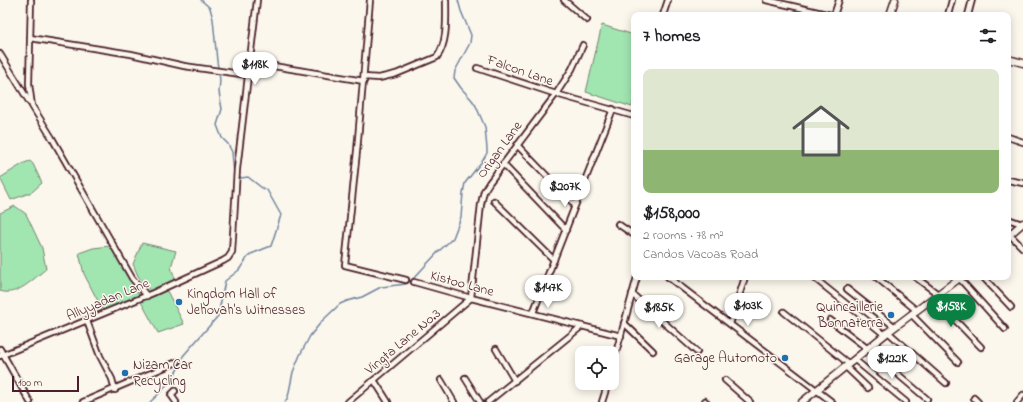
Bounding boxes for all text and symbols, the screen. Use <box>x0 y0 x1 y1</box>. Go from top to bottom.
text: 7 homes <box>643 24 701 49</box>
icon: filters <box>977 25 999 47</box>
street label: Falcon Lane <box>483 50 557 92</box>
pin: $118K <box>227 52 283 86</box>
text: $118K <box>241 55 269 74</box>
icon: home <box>785 95 857 167</box>
street label: Origan Lane <box>472 116 529 184</box>
pin: $207K <box>537 174 593 208</box>
text: $207K <box>549 177 581 196</box>
text: $158,000 <box>643 201 700 226</box>
text: 2 rooms · 78 m² <box>643 226 724 245</box>
text: Candos Vacoas Road <box>643 245 758 264</box>
street label: Kistoo Lane <box>428 265 497 303</box>
street label: Allyyadan Lane <box>63 273 154 328</box>
pin: $147K <box>520 275 576 309</box>
text: $147K <box>533 278 563 297</box>
place label: Kingdom Hall of Jehovah's Witnesses <box>187 284 305 321</box>
pin: $103K <box>720 293 776 327</box>
pin: $158K <box>923 294 979 328</box>
pin: $185K <box>631 295 687 329</box>
text: $103K <box>733 296 763 315</box>
marker: Kingdom Hall of Jehovah's Witnesses <box>174 297 184 307</box>
place label: Quincaillerie Bonnaterra <box>816 297 884 334</box>
text: $158K <box>936 297 966 316</box>
text: $185K <box>644 298 674 317</box>
street label: Vingta Lane No.3 <box>360 304 446 382</box>
marker: Quincaillerie Bonnaterra <box>886 310 896 320</box>
map controls <box>575 346 619 390</box>
button: locate <box>575 346 619 390</box>
pin: $122K <box>864 346 920 380</box>
place label: Garage Automoto <box>674 348 777 370</box>
text: $122K <box>876 349 908 368</box>
marker: Garage Automoto <box>780 353 790 363</box>
place label: Nizam Car Recycling <box>133 355 193 393</box>
marker: Nizam Car Recycling <box>120 368 130 378</box>
scale bar <box>12 374 79 393</box>
text: 100 m <box>18 375 42 391</box>

